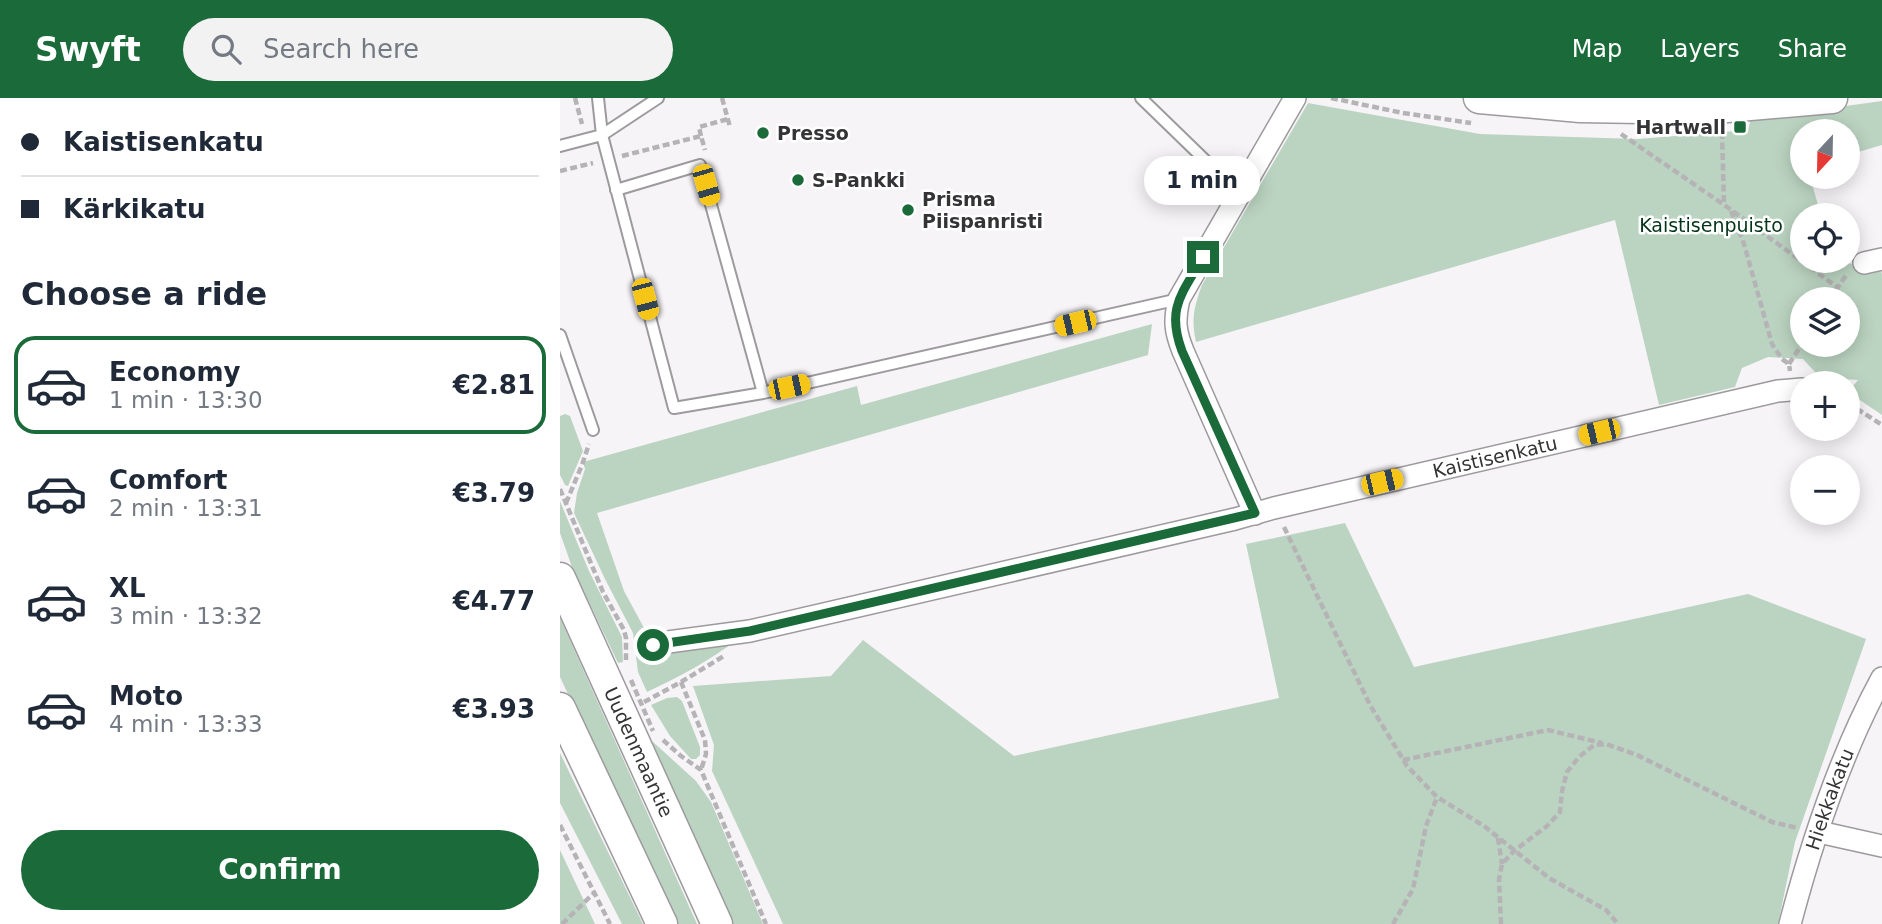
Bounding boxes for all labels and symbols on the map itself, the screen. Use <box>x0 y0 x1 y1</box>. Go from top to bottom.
place label: Hartwall <box>1635 116 1726 138</box>
marker: Hartwall <box>1732 119 1748 135</box>
north arrow <box>1790 119 1860 189</box>
place label: Presso <box>777 122 849 144</box>
marker: Presso <box>755 125 771 141</box>
callout: 1 min <box>1145 156 1261 204</box>
car <box>691 162 722 208</box>
place label: S-Pankki <box>812 169 905 191</box>
marker: S-Pankki <box>790 172 806 188</box>
place label: Prisma Piispanristi <box>922 188 1043 232</box>
marker: Prisma Piispanristi <box>900 202 916 218</box>
park label: Kaistisenpuisto <box>1639 214 1783 236</box>
route end <box>1187 241 1219 273</box>
car <box>630 276 661 322</box>
car <box>1053 308 1098 338</box>
car <box>767 372 812 402</box>
car <box>1577 417 1622 447</box>
street label: Kaistisenkatu <box>1431 432 1559 482</box>
car <box>1360 467 1405 497</box>
route start <box>637 629 669 661</box>
street label: Uudenmaantie <box>600 684 678 820</box>
street label: Hiekkakatu <box>1801 745 1858 853</box>

